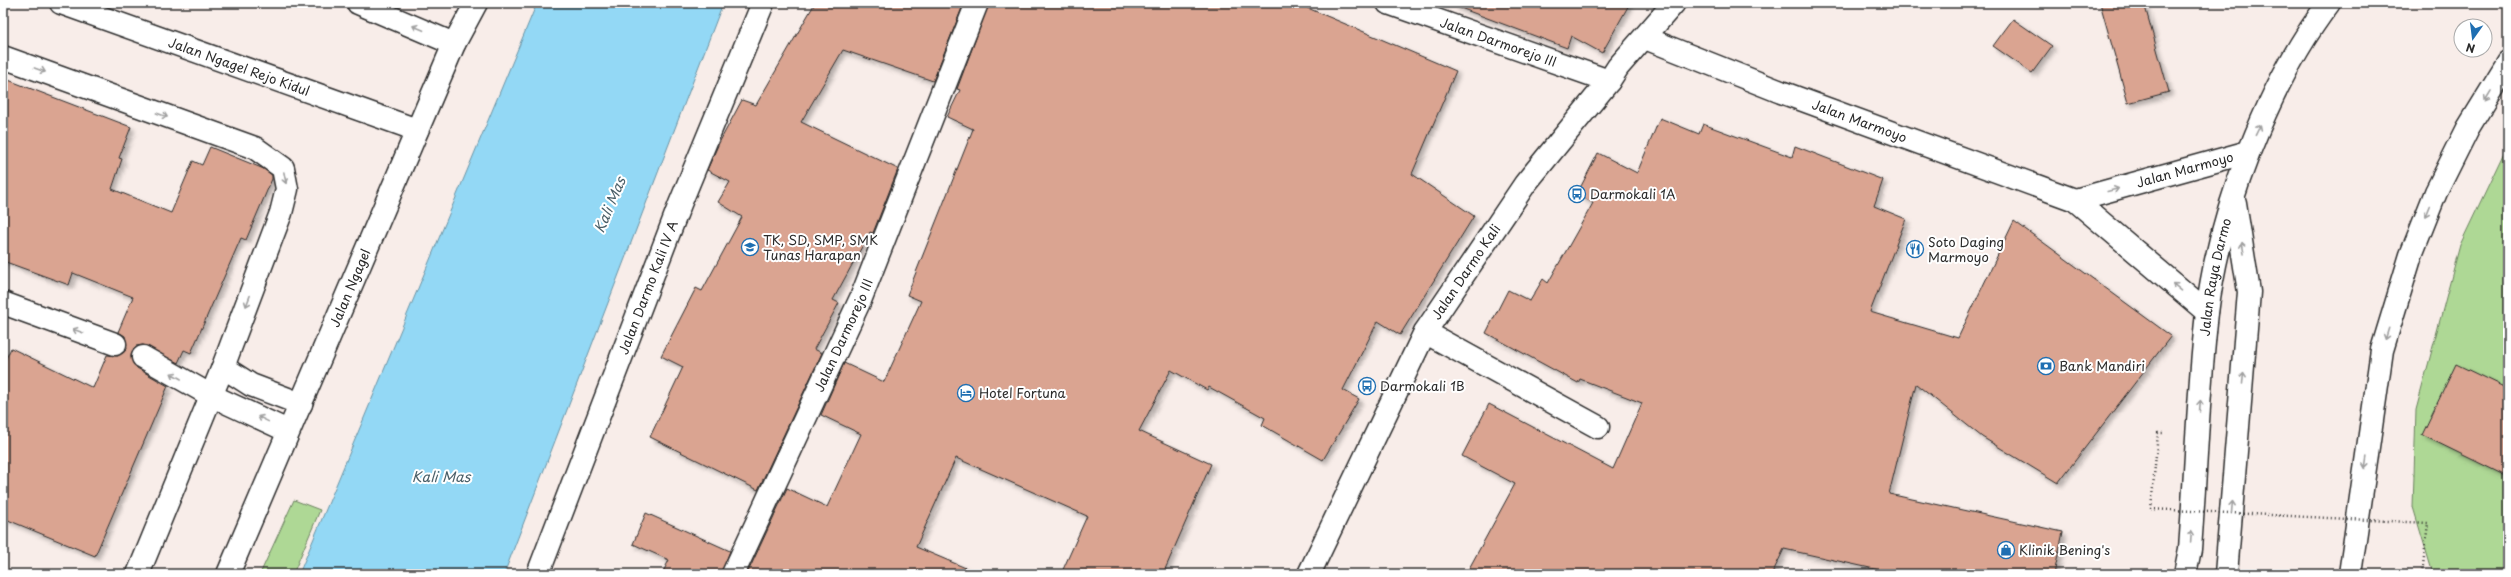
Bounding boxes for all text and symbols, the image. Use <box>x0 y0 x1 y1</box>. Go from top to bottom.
street label: Jalan Darmorejo III <box>1438 12 1559 71</box>
north arrow <box>2453 18 2493 58</box>
one-way arrow <box>413 24 425 32</box>
street label: Jalan Ngagel Rejo Kidul <box>166 32 312 100</box>
text: N <box>2464 39 2477 57</box>
one-way arrow <box>33 67 45 75</box>
one-way arrow <box>2483 90 2491 102</box>
street label: Jalan Marmoyo <box>1810 94 1910 147</box>
one-way arrow <box>155 111 167 119</box>
one-way arrow <box>2255 124 2262 136</box>
street label: Jalan Marmoyo <box>2134 147 2235 192</box>
one-way arrow <box>282 171 290 184</box>
water label: Kali Mas <box>588 172 631 236</box>
bus stop icon: Darmokali 1A <box>1567 184 1587 204</box>
place label: Darmokali 1A <box>1590 184 1676 203</box>
one-way arrow <box>2106 185 2119 193</box>
one-way arrow <box>2424 205 2432 217</box>
street label: Jalan Raya Darmo <box>2195 216 2235 337</box>
street label: Jalan Darmo Kali IV A <box>613 218 682 357</box>
street label: Jalan Darmo Kali <box>1426 220 1504 323</box>
place label: TK, SD, SMP, SMK Tunas Harapan <box>763 230 878 264</box>
place label: Soto Daging Marmoyo <box>1928 232 2004 266</box>
school or university icon: TK, SD, SMP, SMK Tunas Harapan <box>740 237 760 257</box>
restaurant icon: Soto Daging Marmoyo <box>1905 239 1925 259</box>
one-way arrow <box>2239 242 2247 255</box>
street label: Jalan Ngagel <box>324 246 375 330</box>
street label: Jalan Darmorejo III <box>809 276 877 395</box>
one-way arrow <box>2172 283 2183 292</box>
one-way arrow <box>244 295 252 307</box>
one-way arrow <box>73 326 85 334</box>
one-way arrow <box>2383 328 2390 341</box>
bank icon: Bank Mandiri <box>2036 356 2056 376</box>
place label: Bank Mandiri <box>2059 356 2145 375</box>
one-way arrow <box>170 371 182 379</box>
one-way arrow <box>2239 372 2246 385</box>
bus stop icon: Darmokali 1B <box>1357 376 1377 396</box>
place label: Darmokali 1B <box>1380 376 1465 395</box>
hotel icon: Hotel Fortuna <box>956 383 976 403</box>
place label: Hotel Fortuna <box>979 383 1067 402</box>
one-way arrow <box>2197 400 2204 413</box>
one-way arrow <box>258 415 270 422</box>
one-way arrow <box>2362 456 2370 469</box>
water label: Kali Mas <box>412 466 472 487</box>
one-way arrow <box>2228 501 2235 514</box>
one-way arrow <box>2188 530 2195 543</box>
shop icon: Klinik Bening's <box>1996 540 2016 560</box>
place label: Klinik Bening's <box>2019 540 2110 559</box>

